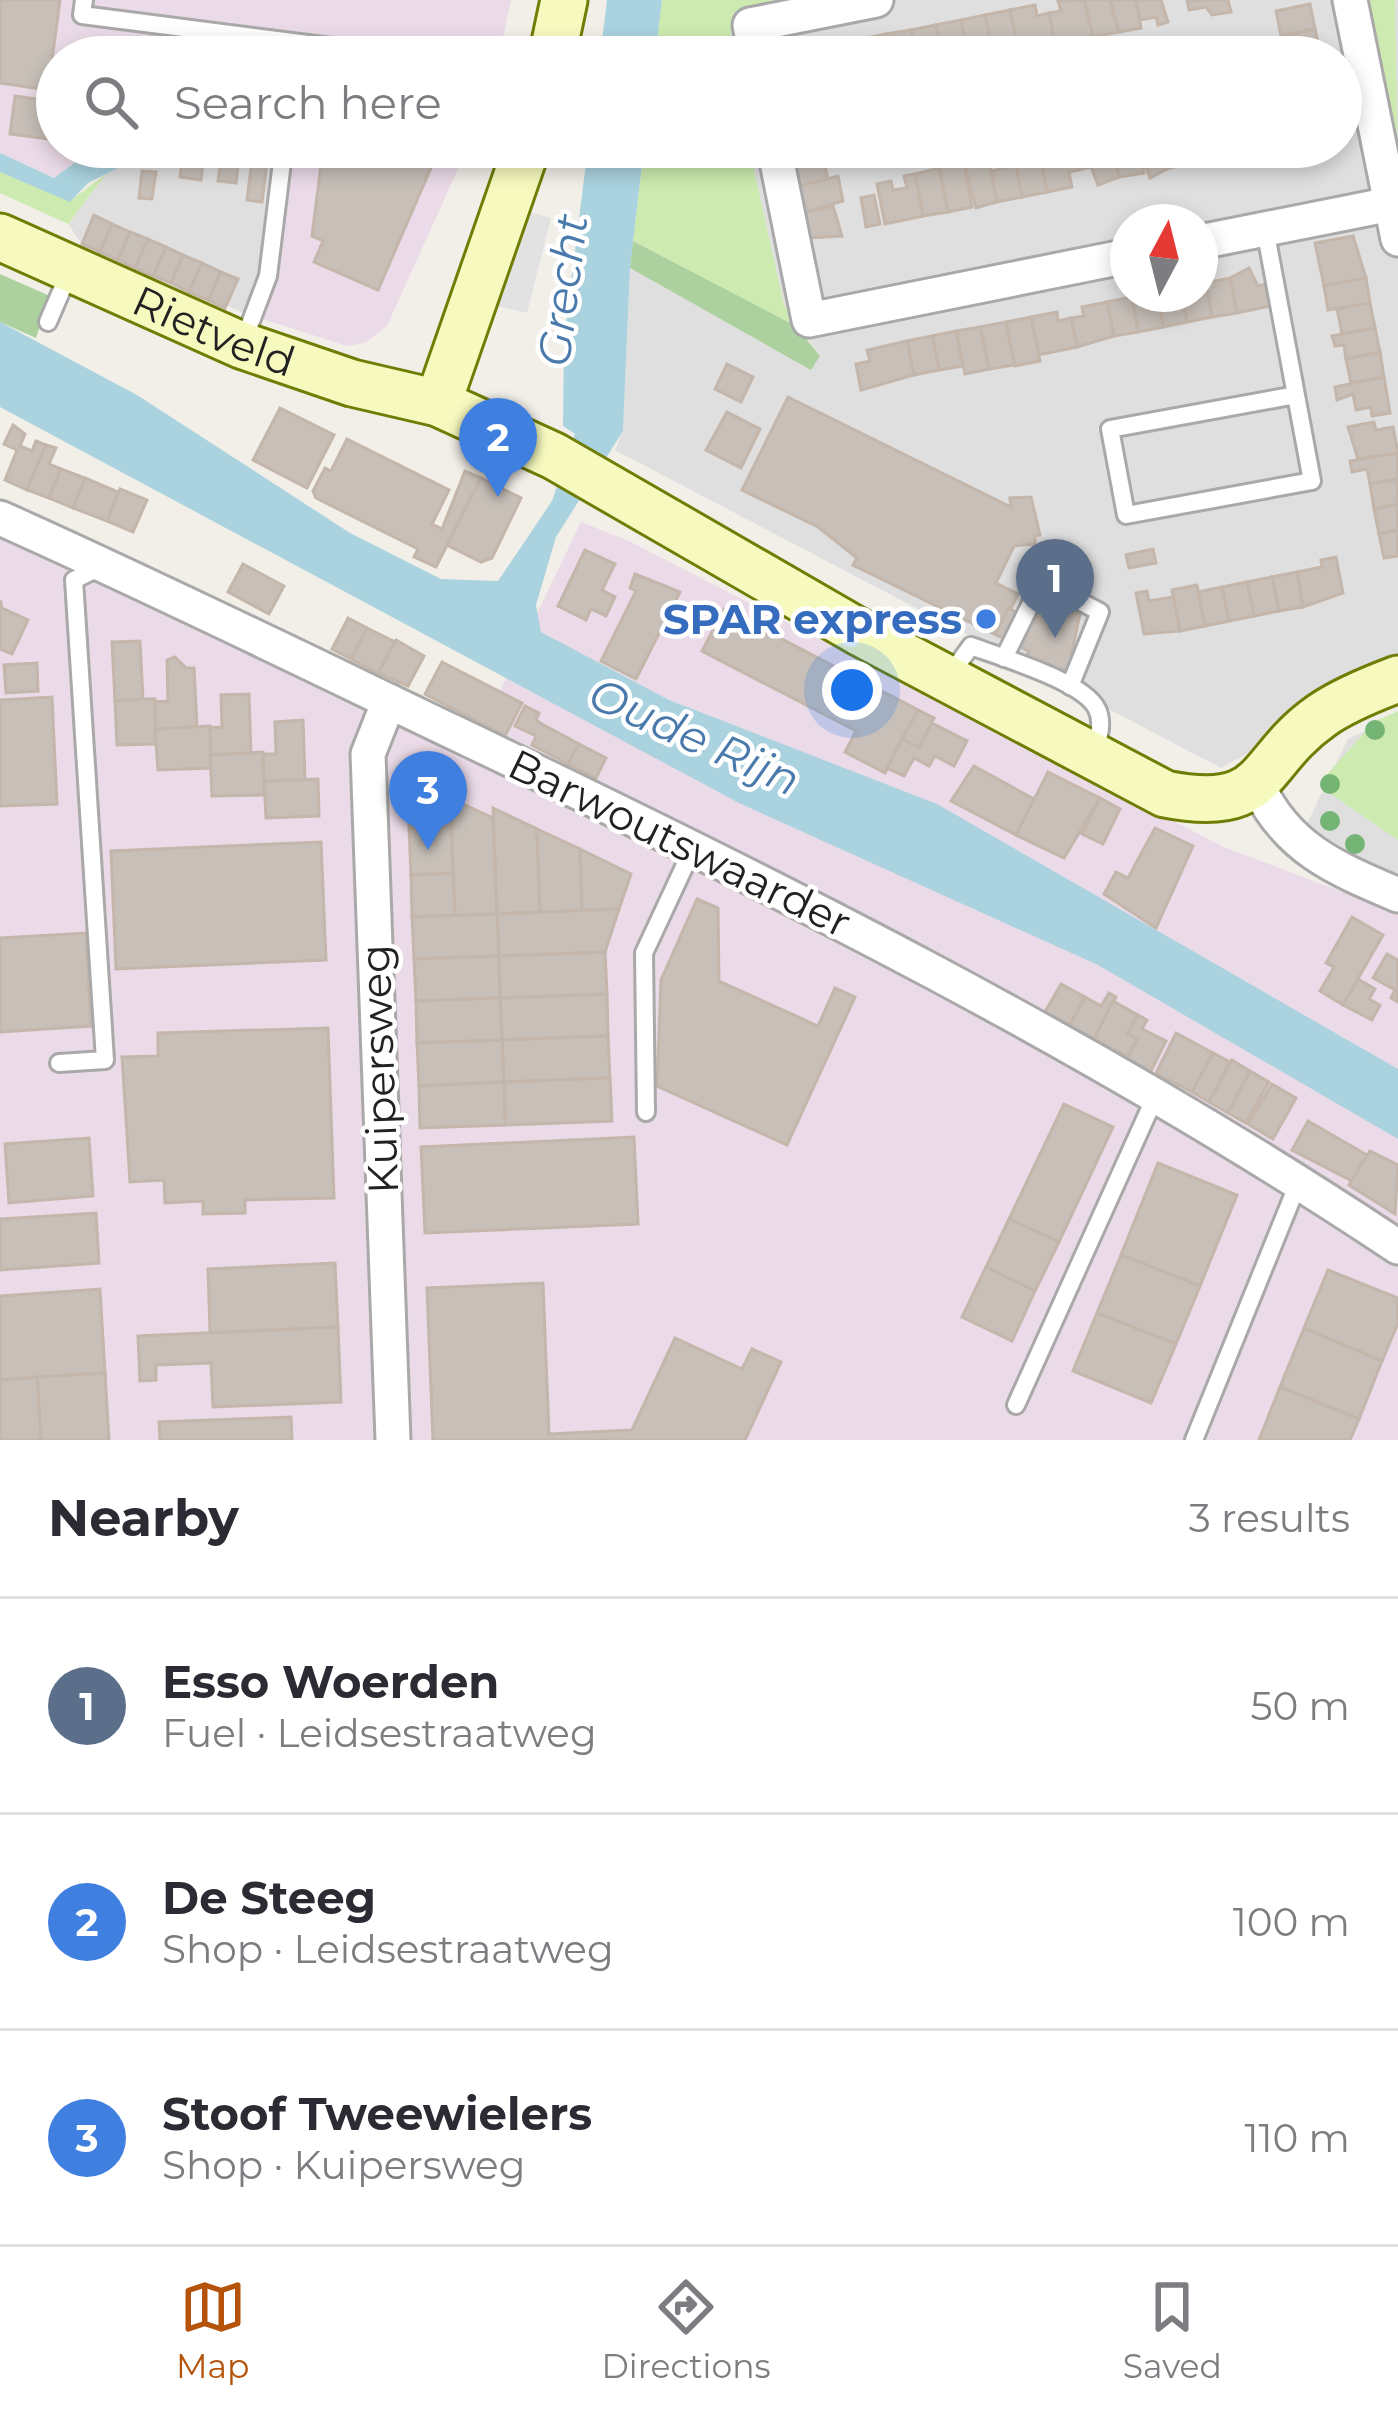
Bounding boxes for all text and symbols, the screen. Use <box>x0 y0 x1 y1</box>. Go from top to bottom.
search box <box>36 36 1362 168</box>
icon: search <box>78 69 144 135</box>
text: Search here <box>174 75 442 130</box>
north arrow <box>1110 204 1218 312</box>
water label: Grecht <box>525 211 599 369</box>
street label: Rietveld <box>125 274 302 388</box>
pin: 2 <box>459 398 537 497</box>
pin: 1 <box>1016 539 1094 638</box>
place label: SPAR express <box>663 593 962 645</box>
marker: SPAR express <box>973 606 999 632</box>
your location <box>822 660 882 720</box>
water label: Oude Rijn <box>581 665 809 807</box>
street label: Barwoutswaarder <box>500 738 860 948</box>
pin: 3 <box>389 751 467 850</box>
street label: Kuipersweg <box>349 943 409 1195</box>
text: Nearby <box>48 1487 239 1549</box>
text: 3 results <box>1189 1494 1350 1542</box>
text: Esso Woerden <box>162 1654 499 1709</box>
text: 1 <box>79 1682 95 1730</box>
text: 50 m <box>1251 1682 1350 1730</box>
text: Fuel · Leidsestraatweg <box>162 1709 597 1757</box>
text: De Steeg <box>162 1870 376 1925</box>
text: 2 <box>75 1898 99 1946</box>
text: 100 m <box>1233 1898 1350 1946</box>
text: Shop · Leidsestraatweg <box>162 1925 614 1973</box>
text: Stoof Tweewielers <box>162 2086 592 2141</box>
text: 3 <box>75 2114 99 2162</box>
text: 110 m <box>1244 2114 1350 2162</box>
text: Shop · Kuipersweg <box>162 2141 525 2189</box>
tab: Map <box>176 2274 249 2386</box>
tab: Directions <box>602 2274 771 2386</box>
tab: Saved <box>1123 2274 1222 2386</box>

